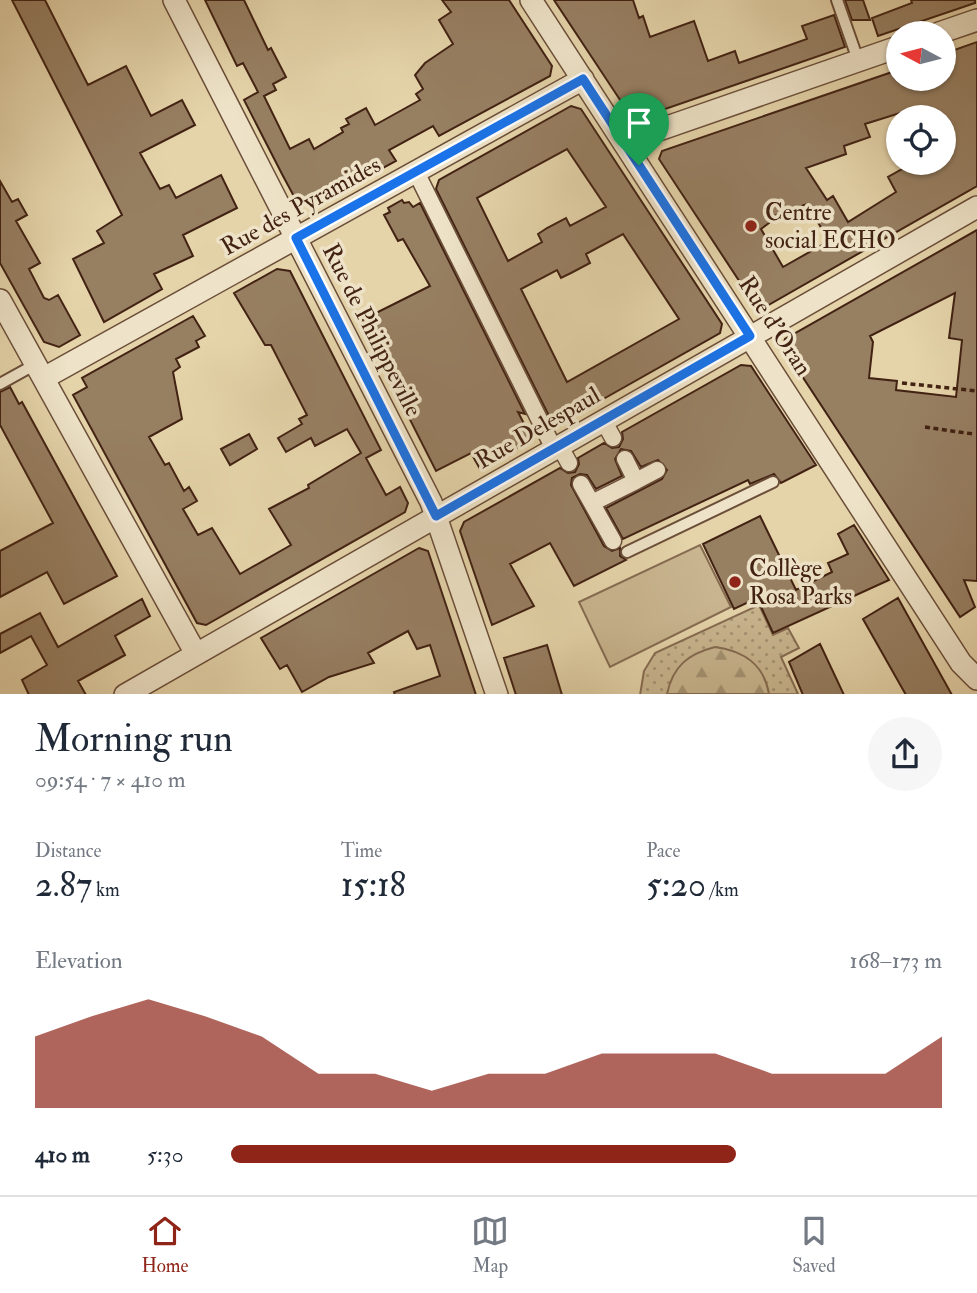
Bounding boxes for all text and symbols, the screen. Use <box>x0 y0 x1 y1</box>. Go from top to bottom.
north arrow <box>886 21 956 91</box>
map controls <box>886 21 956 175</box>
pin <box>609 93 669 165</box>
icon: arrive <box>620 104 658 142</box>
button: locate <box>886 105 956 175</box>
street label: Rue des Pyramides <box>216 149 386 263</box>
place label: Centre social ECHO <box>765 197 896 256</box>
marker: Centre social ECHO <box>743 218 759 234</box>
street label: Rue de Philippeville <box>315 238 429 422</box>
street label: Rue d'Oran <box>731 270 819 382</box>
street label: Rue Delespaul <box>470 380 606 476</box>
place label: Collège Rosa Parks <box>749 553 852 612</box>
marker: Collège Rosa Parks <box>727 574 743 590</box>
text: Morning run <box>35 715 233 763</box>
button: share <box>868 717 942 791</box>
text: 09:54 · 7 × 410 m <box>35 765 186 794</box>
text: Distance <box>35 839 101 863</box>
text: Time <box>341 839 382 863</box>
text: Pace <box>646 839 680 863</box>
text: 2.87 <box>35 863 92 907</box>
text: 15:18 <box>341 863 406 907</box>
text: 5:20 <box>646 863 706 907</box>
text: km <box>92 878 120 902</box>
text: /km <box>706 878 739 902</box>
text: Elevation <box>35 946 123 975</box>
text: 168–173 m <box>850 946 942 975</box>
text: 410 m <box>35 1140 90 1169</box>
text: 5:30 <box>147 1140 183 1169</box>
tab: Home <box>141 1212 189 1278</box>
tab: Map <box>471 1212 509 1278</box>
tab: Saved <box>792 1212 836 1278</box>

